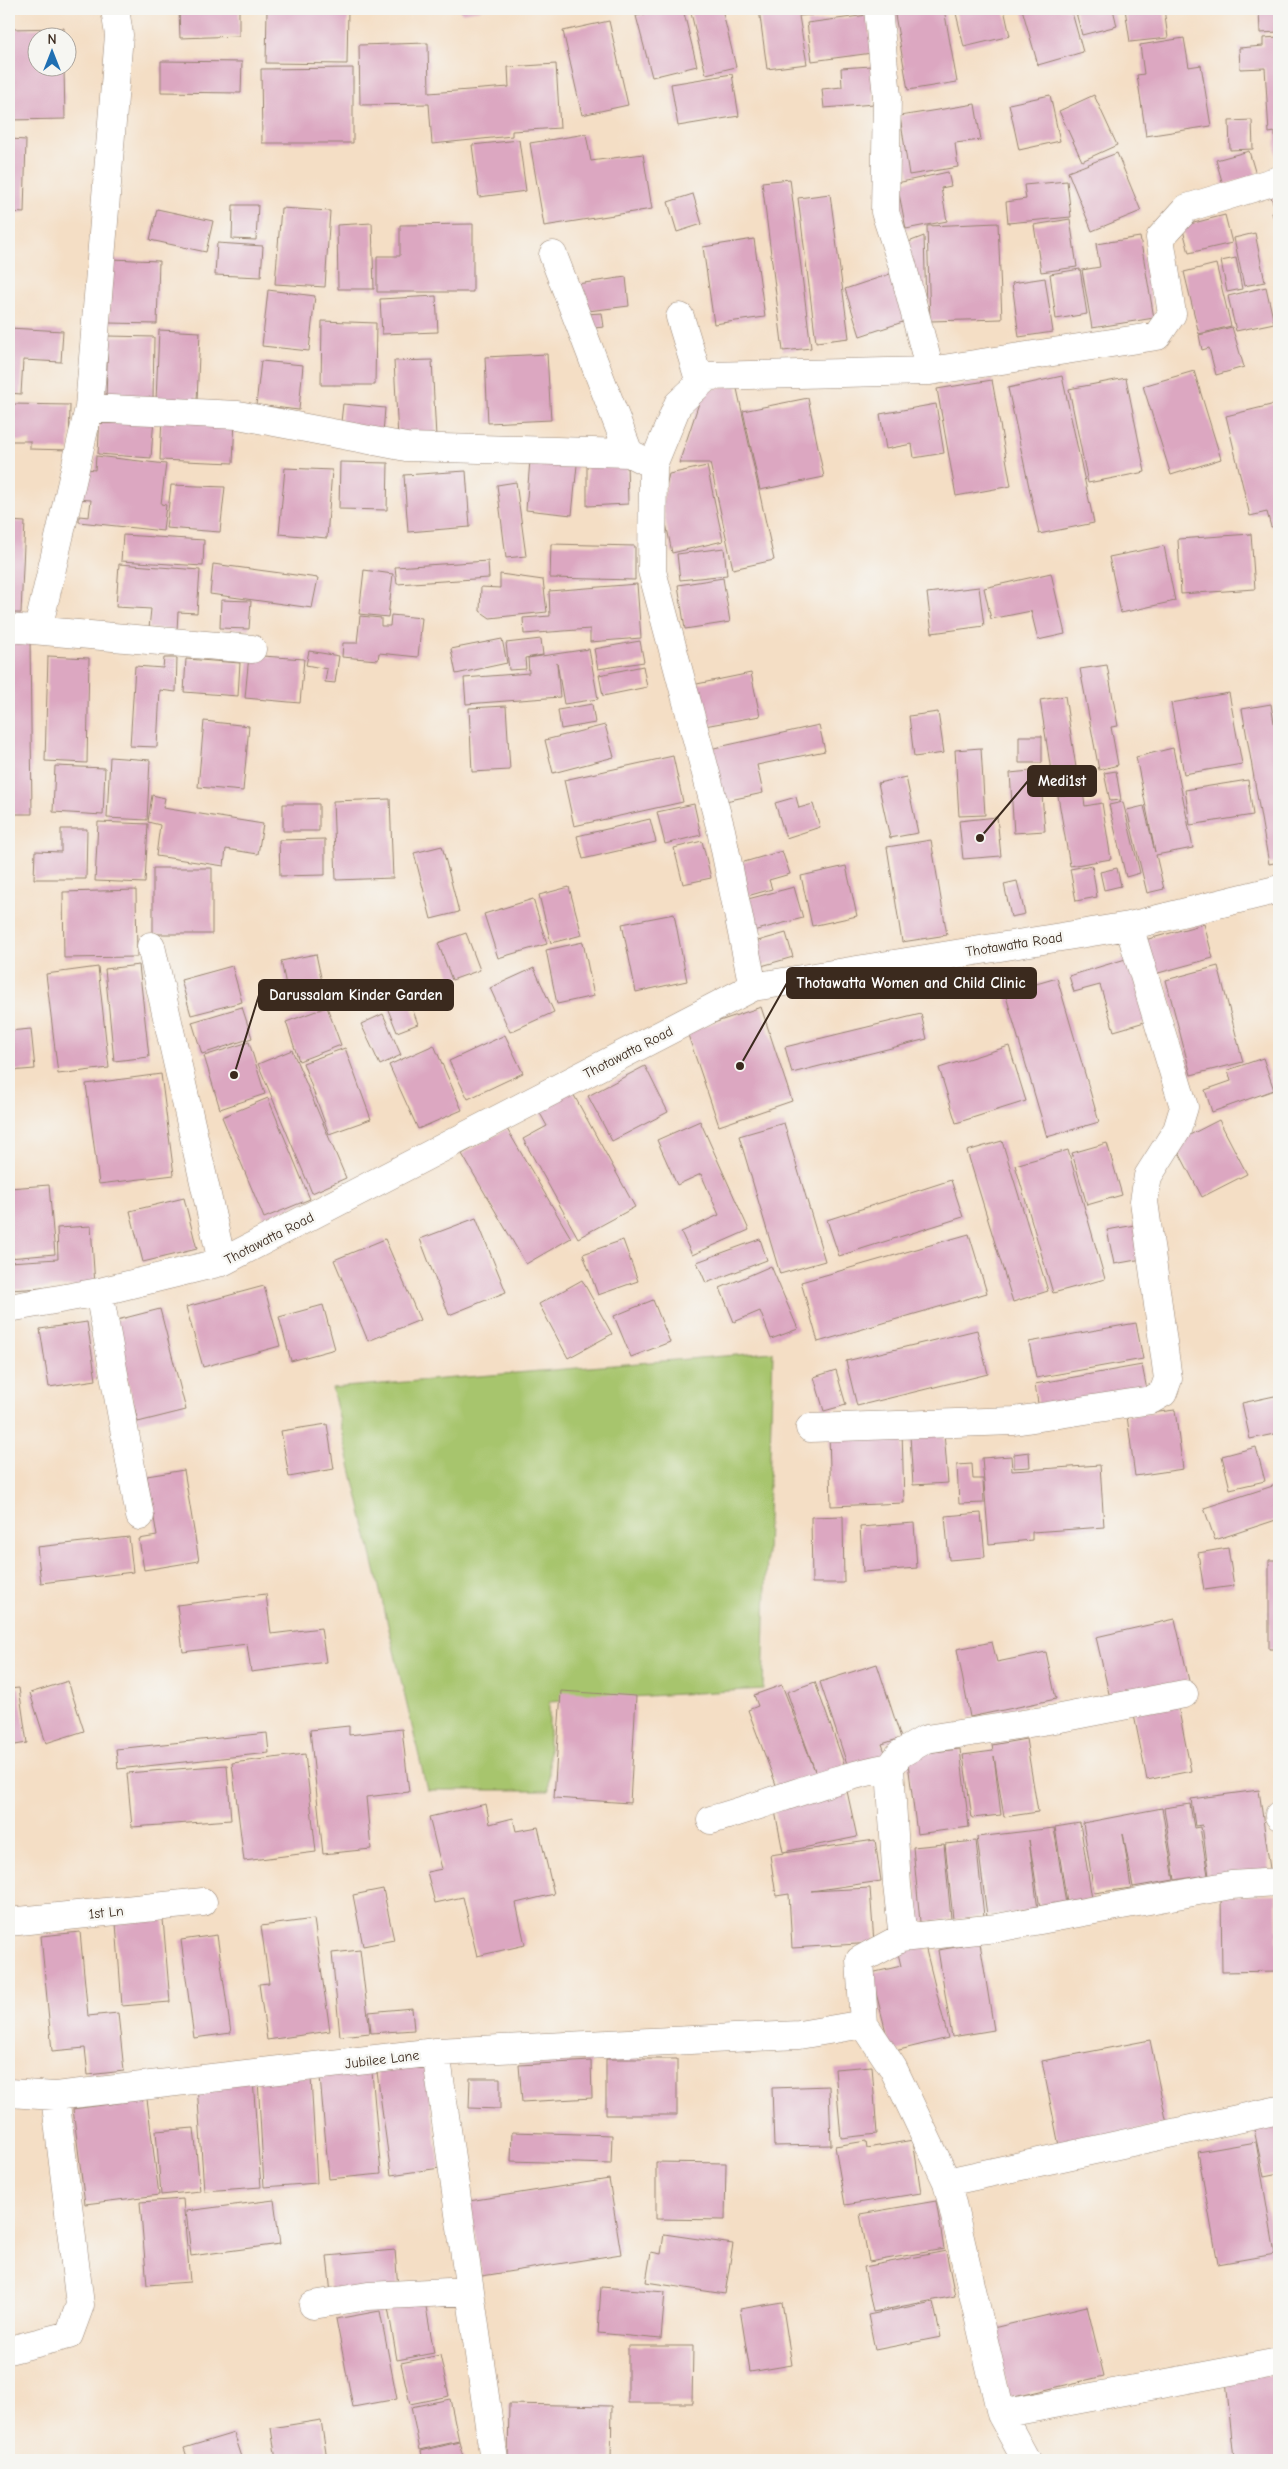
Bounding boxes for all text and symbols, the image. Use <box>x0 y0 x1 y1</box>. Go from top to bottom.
north arrow <box>28 28 78 78</box>
text: N <box>47 31 57 48</box>
callout: Medi1st <box>1028 766 1096 796</box>
text: Medi1st <box>1038 772 1087 790</box>
street label: Thotawatta Road <box>964 928 1064 961</box>
callout: Thotawatta Women and Child Clinic <box>787 968 1036 998</box>
text: Thotawatta Women and Child Clinic <box>797 974 1025 992</box>
callout: Darussalam Kinder Garden <box>259 980 453 1010</box>
text: Darussalam Kinder Garden <box>269 986 443 1004</box>
street label: Thotawatta Road <box>581 1023 676 1082</box>
street label: Thotawatta Road <box>222 1209 317 1268</box>
street label: 1st Ln <box>88 1902 124 1923</box>
street label: Jubilee Lane <box>344 2047 420 2072</box>

